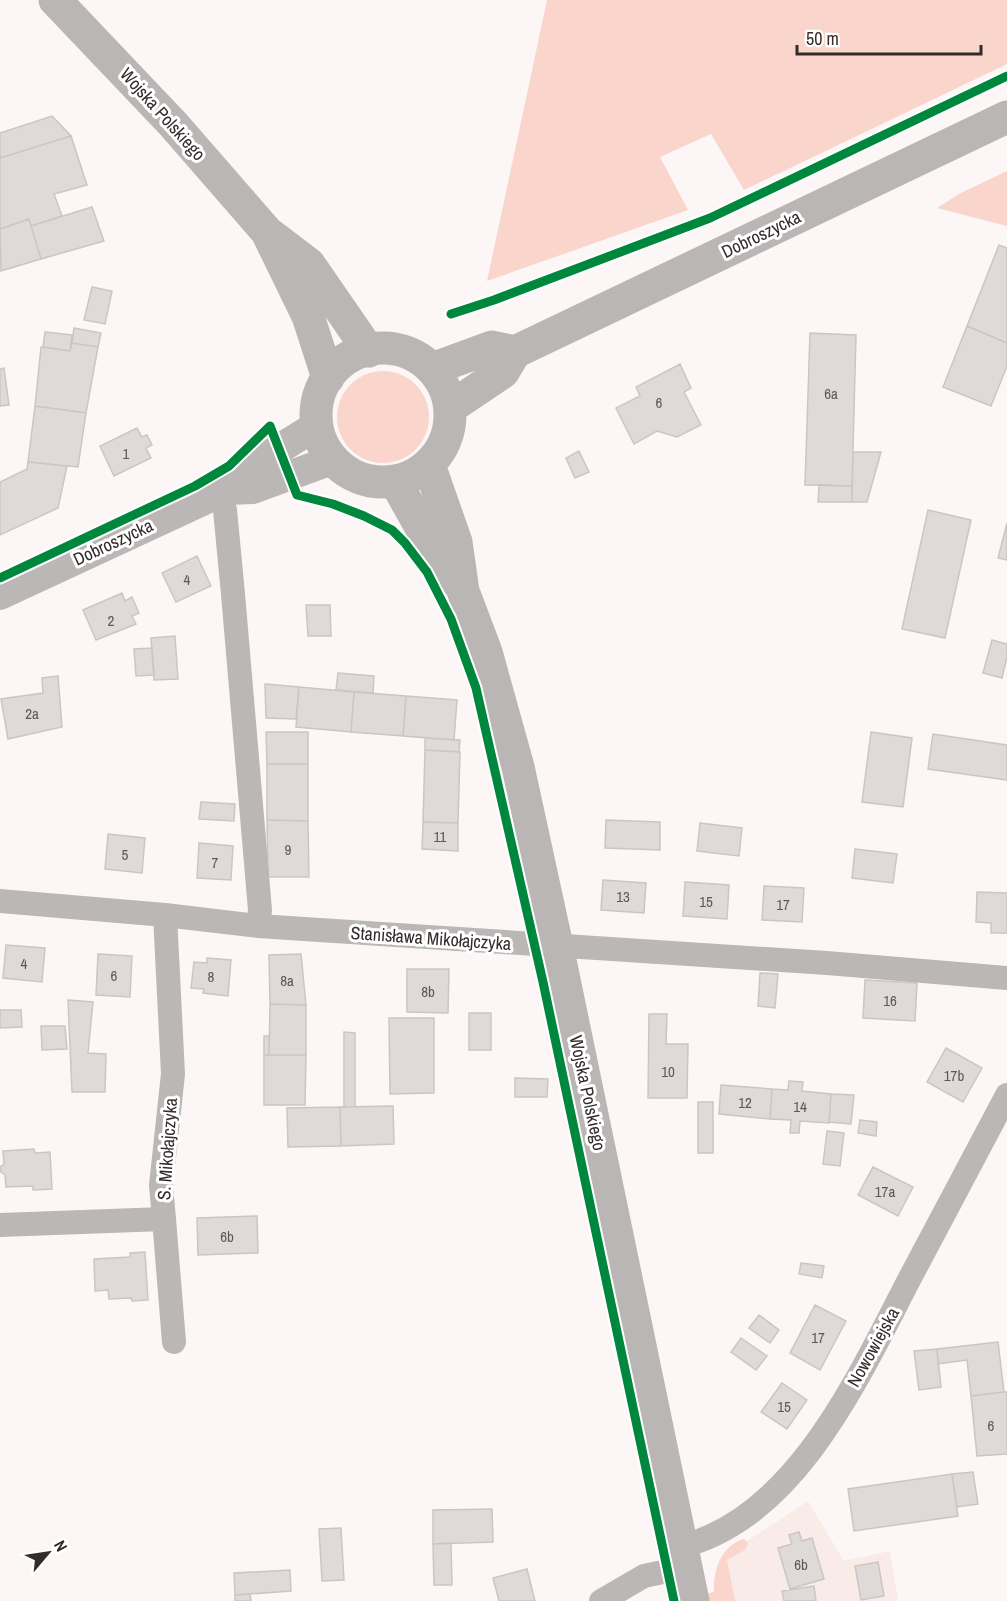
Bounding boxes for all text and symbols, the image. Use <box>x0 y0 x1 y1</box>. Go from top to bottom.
scale bar <box>797 18 982 56</box>
text: 50 m <box>806 26 839 51</box>
street label: Wojska Polskiego <box>115 62 211 166</box>
street label: Dobroszycka <box>717 204 805 264</box>
house number: 6a <box>824 383 838 404</box>
house number: 6 <box>656 392 663 413</box>
house number: 1 <box>123 443 130 464</box>
street label: Dobroszycka <box>69 513 157 571</box>
house number: 4 <box>184 569 191 590</box>
house number: 2 <box>108 610 115 631</box>
house number: 2a <box>25 703 39 724</box>
house number: 11 <box>434 826 447 847</box>
house number: 9 <box>285 839 292 860</box>
house number: 5 <box>122 844 129 865</box>
house number: 7 <box>212 852 219 873</box>
house number: 13 <box>616 886 630 907</box>
house number: 15 <box>699 891 713 912</box>
house number: 17 <box>776 894 790 915</box>
street label: Stanisława Mikołajczyka <box>350 920 512 956</box>
house number: 4 <box>21 953 28 974</box>
house number: 6 <box>111 965 118 986</box>
house number: 8 <box>208 966 215 987</box>
house number: 8a <box>280 970 294 991</box>
house number: 8b <box>421 981 435 1002</box>
house number: 16 <box>883 990 897 1011</box>
street label: Wojska Polskiego <box>564 1033 612 1153</box>
house number: 10 <box>661 1061 675 1082</box>
house number: 17b <box>944 1065 964 1086</box>
house number: 12 <box>738 1092 752 1113</box>
house number: 14 <box>793 1096 807 1117</box>
street label: S. Mikołajczyka <box>151 1097 183 1201</box>
house number: 17a <box>875 1181 895 1202</box>
house number: 6b <box>220 1226 234 1247</box>
street label: Nowowiejska <box>841 1303 905 1391</box>
house number: 17 <box>811 1327 825 1348</box>
house number: 15 <box>777 1396 791 1417</box>
house number: 6 <box>988 1415 995 1436</box>
north arrow <box>18 1523 78 1583</box>
text: N <box>49 1536 73 1555</box>
house number: 6b <box>794 1554 808 1575</box>

